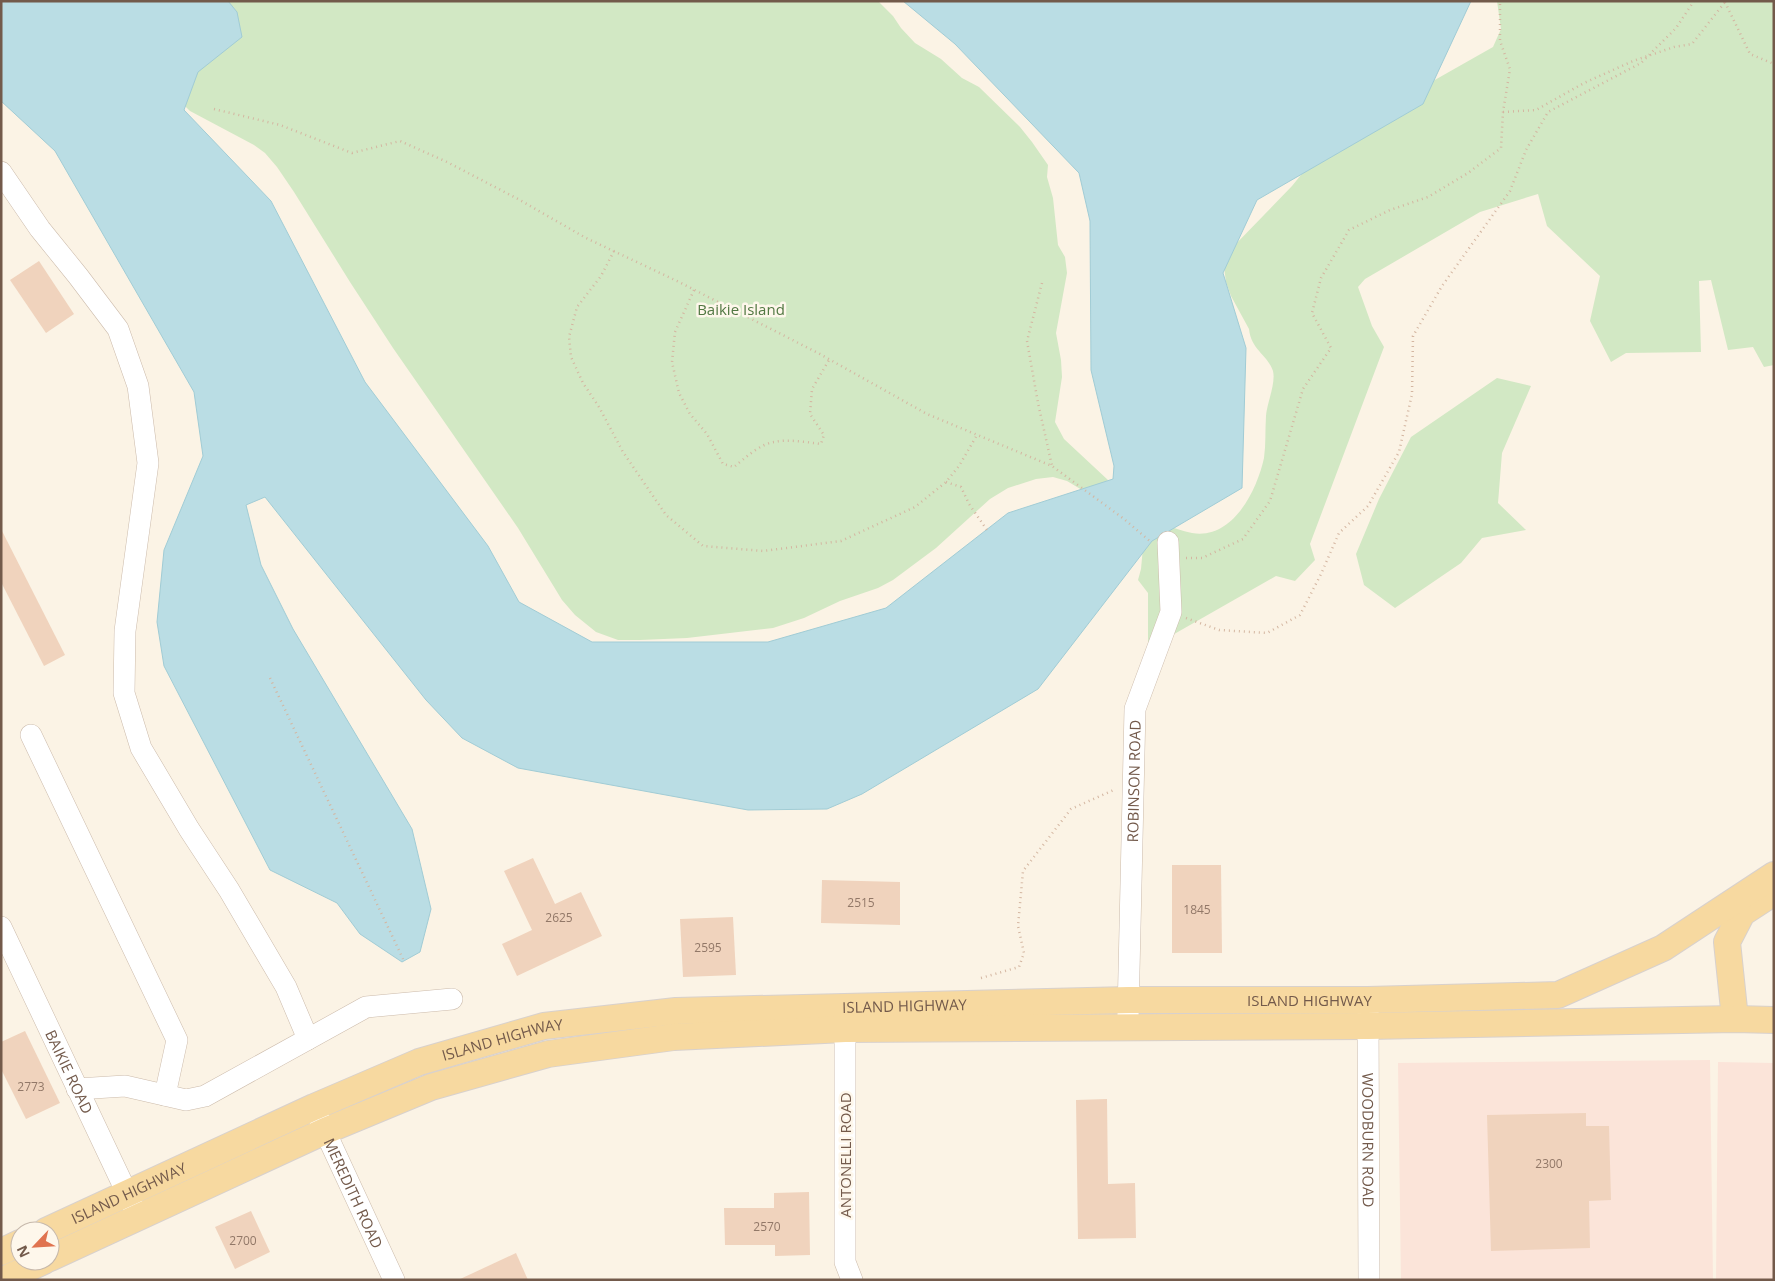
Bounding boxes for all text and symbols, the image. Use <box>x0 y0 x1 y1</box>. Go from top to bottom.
park label: Baikie Island <box>697 299 785 319</box>
street label: ROBINSON ROAD <box>1122 720 1145 843</box>
house number: 2515 <box>847 894 875 911</box>
house number: 1845 <box>1183 901 1211 918</box>
house number: 2625 <box>545 909 573 926</box>
house number: 2595 <box>694 939 722 956</box>
street label: ISLAND HIGHWAY <box>1247 990 1372 1010</box>
street label: ISLAND HIGHWAY <box>842 994 968 1017</box>
street label: ISLAND HIGHWAY <box>439 1014 564 1065</box>
street label: BAIKIE ROAD <box>41 1026 98 1117</box>
street label: WOODBURN ROAD <box>1358 1073 1379 1207</box>
house number: 2773 <box>17 1078 45 1095</box>
street label: ANTONELLI ROAD <box>835 1092 855 1218</box>
street label: MEREDITH ROAD <box>320 1135 388 1251</box>
house number: 2300 <box>1535 1155 1563 1172</box>
street label: ISLAND HIGHWAY <box>68 1157 190 1228</box>
house number: 2570 <box>753 1218 781 1235</box>
north arrow <box>10 1221 60 1271</box>
house number: 2700 <box>229 1232 257 1249</box>
text: N <box>12 1243 34 1261</box>

